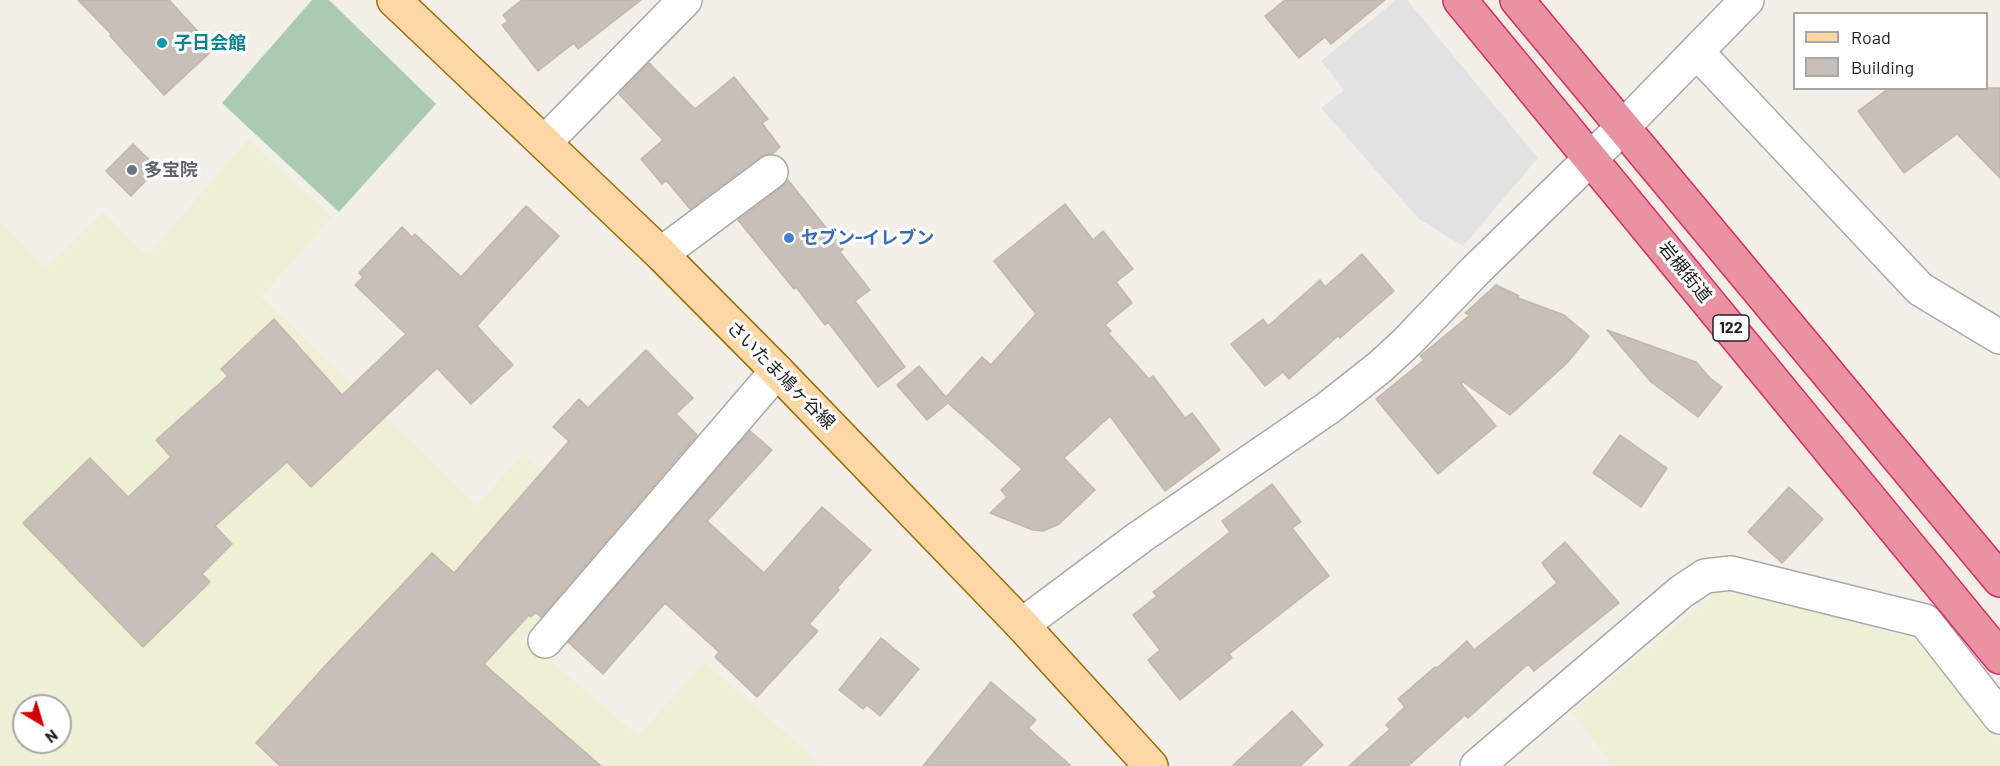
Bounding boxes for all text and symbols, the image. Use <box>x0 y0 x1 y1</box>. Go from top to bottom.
legend <box>1793 12 1988 90</box>
text: Road <box>1851 26 1891 48</box>
place label: 子日会館 <box>174 32 246 54</box>
marker: 子日会館 <box>155 36 169 50</box>
text: Building <box>1851 56 1914 78</box>
place label: 多宝院 <box>144 159 198 181</box>
marker: 多宝院 <box>125 163 139 177</box>
place label: セブン-イレブン <box>801 227 934 249</box>
marker: セブン-イレブン <box>782 231 796 245</box>
street label: 岩槻街道 <box>1654 237 1716 307</box>
road number: 122 <box>1713 315 1749 341</box>
street label: さいたま鳩ヶ谷線 <box>722 316 840 434</box>
north arrow <box>12 694 72 754</box>
text: N <box>42 726 62 748</box>

